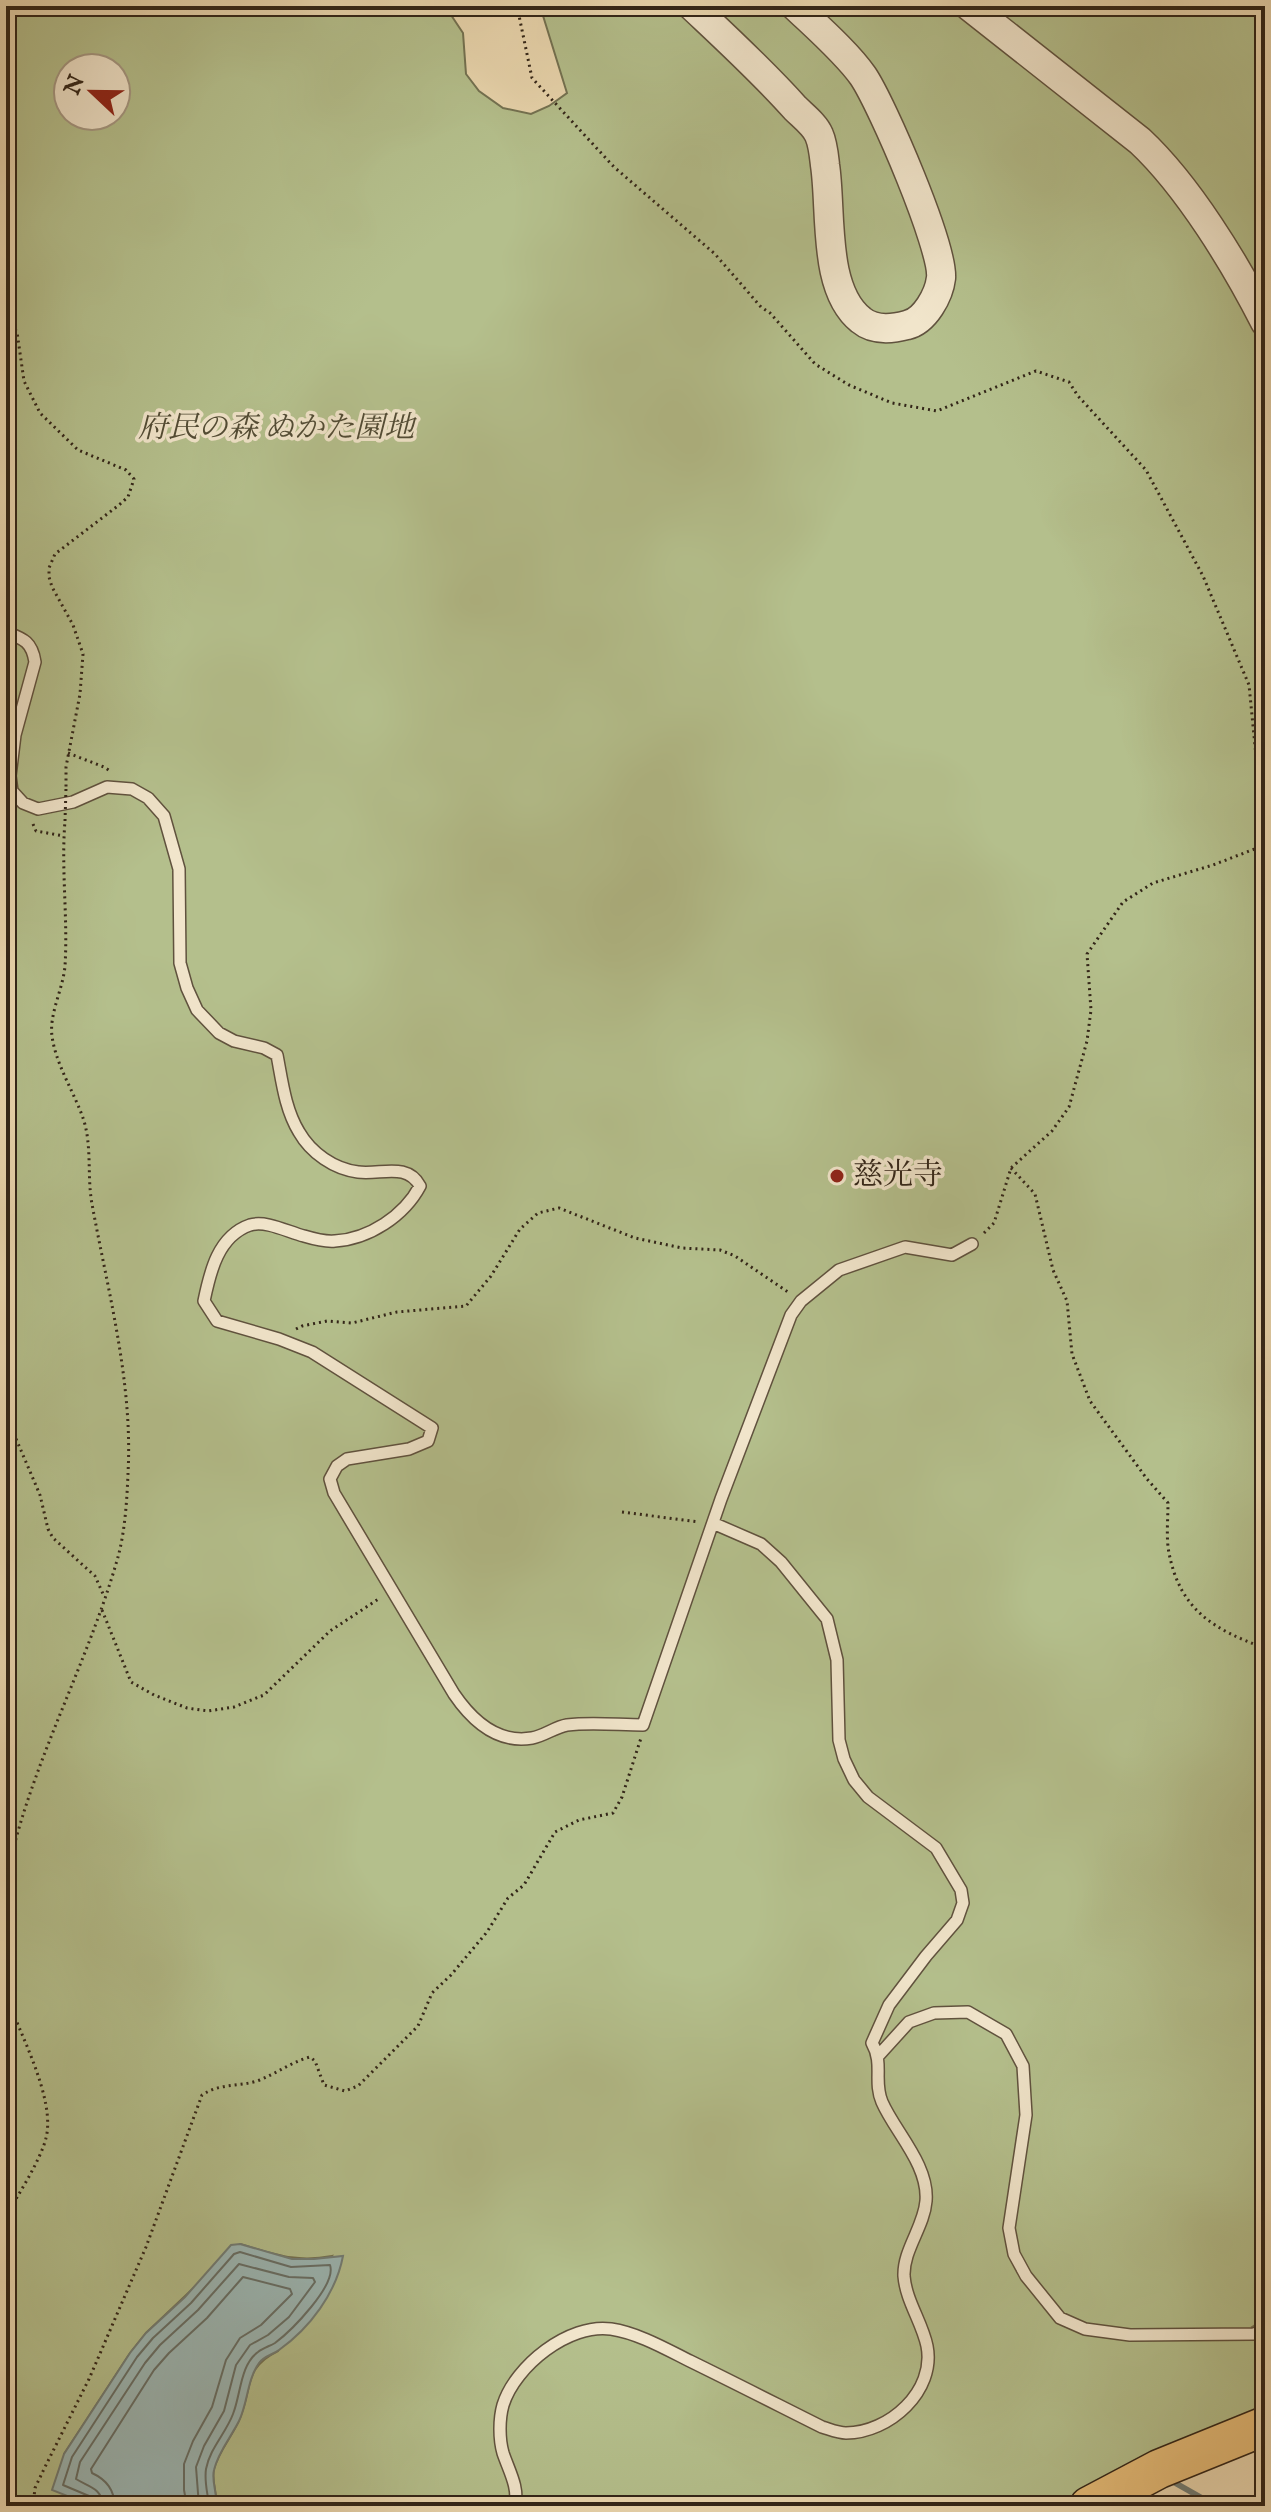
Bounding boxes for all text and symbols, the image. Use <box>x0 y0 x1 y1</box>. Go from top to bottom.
north arrow <box>52 52 132 132</box>
text: N <box>58 71 92 100</box>
park label: 府民の森 ぬかた園地 <box>138 410 417 448</box>
place label: 慈光寺 <box>853 1157 943 1195</box>
marker: 慈光寺 <box>828 1167 846 1185</box>

